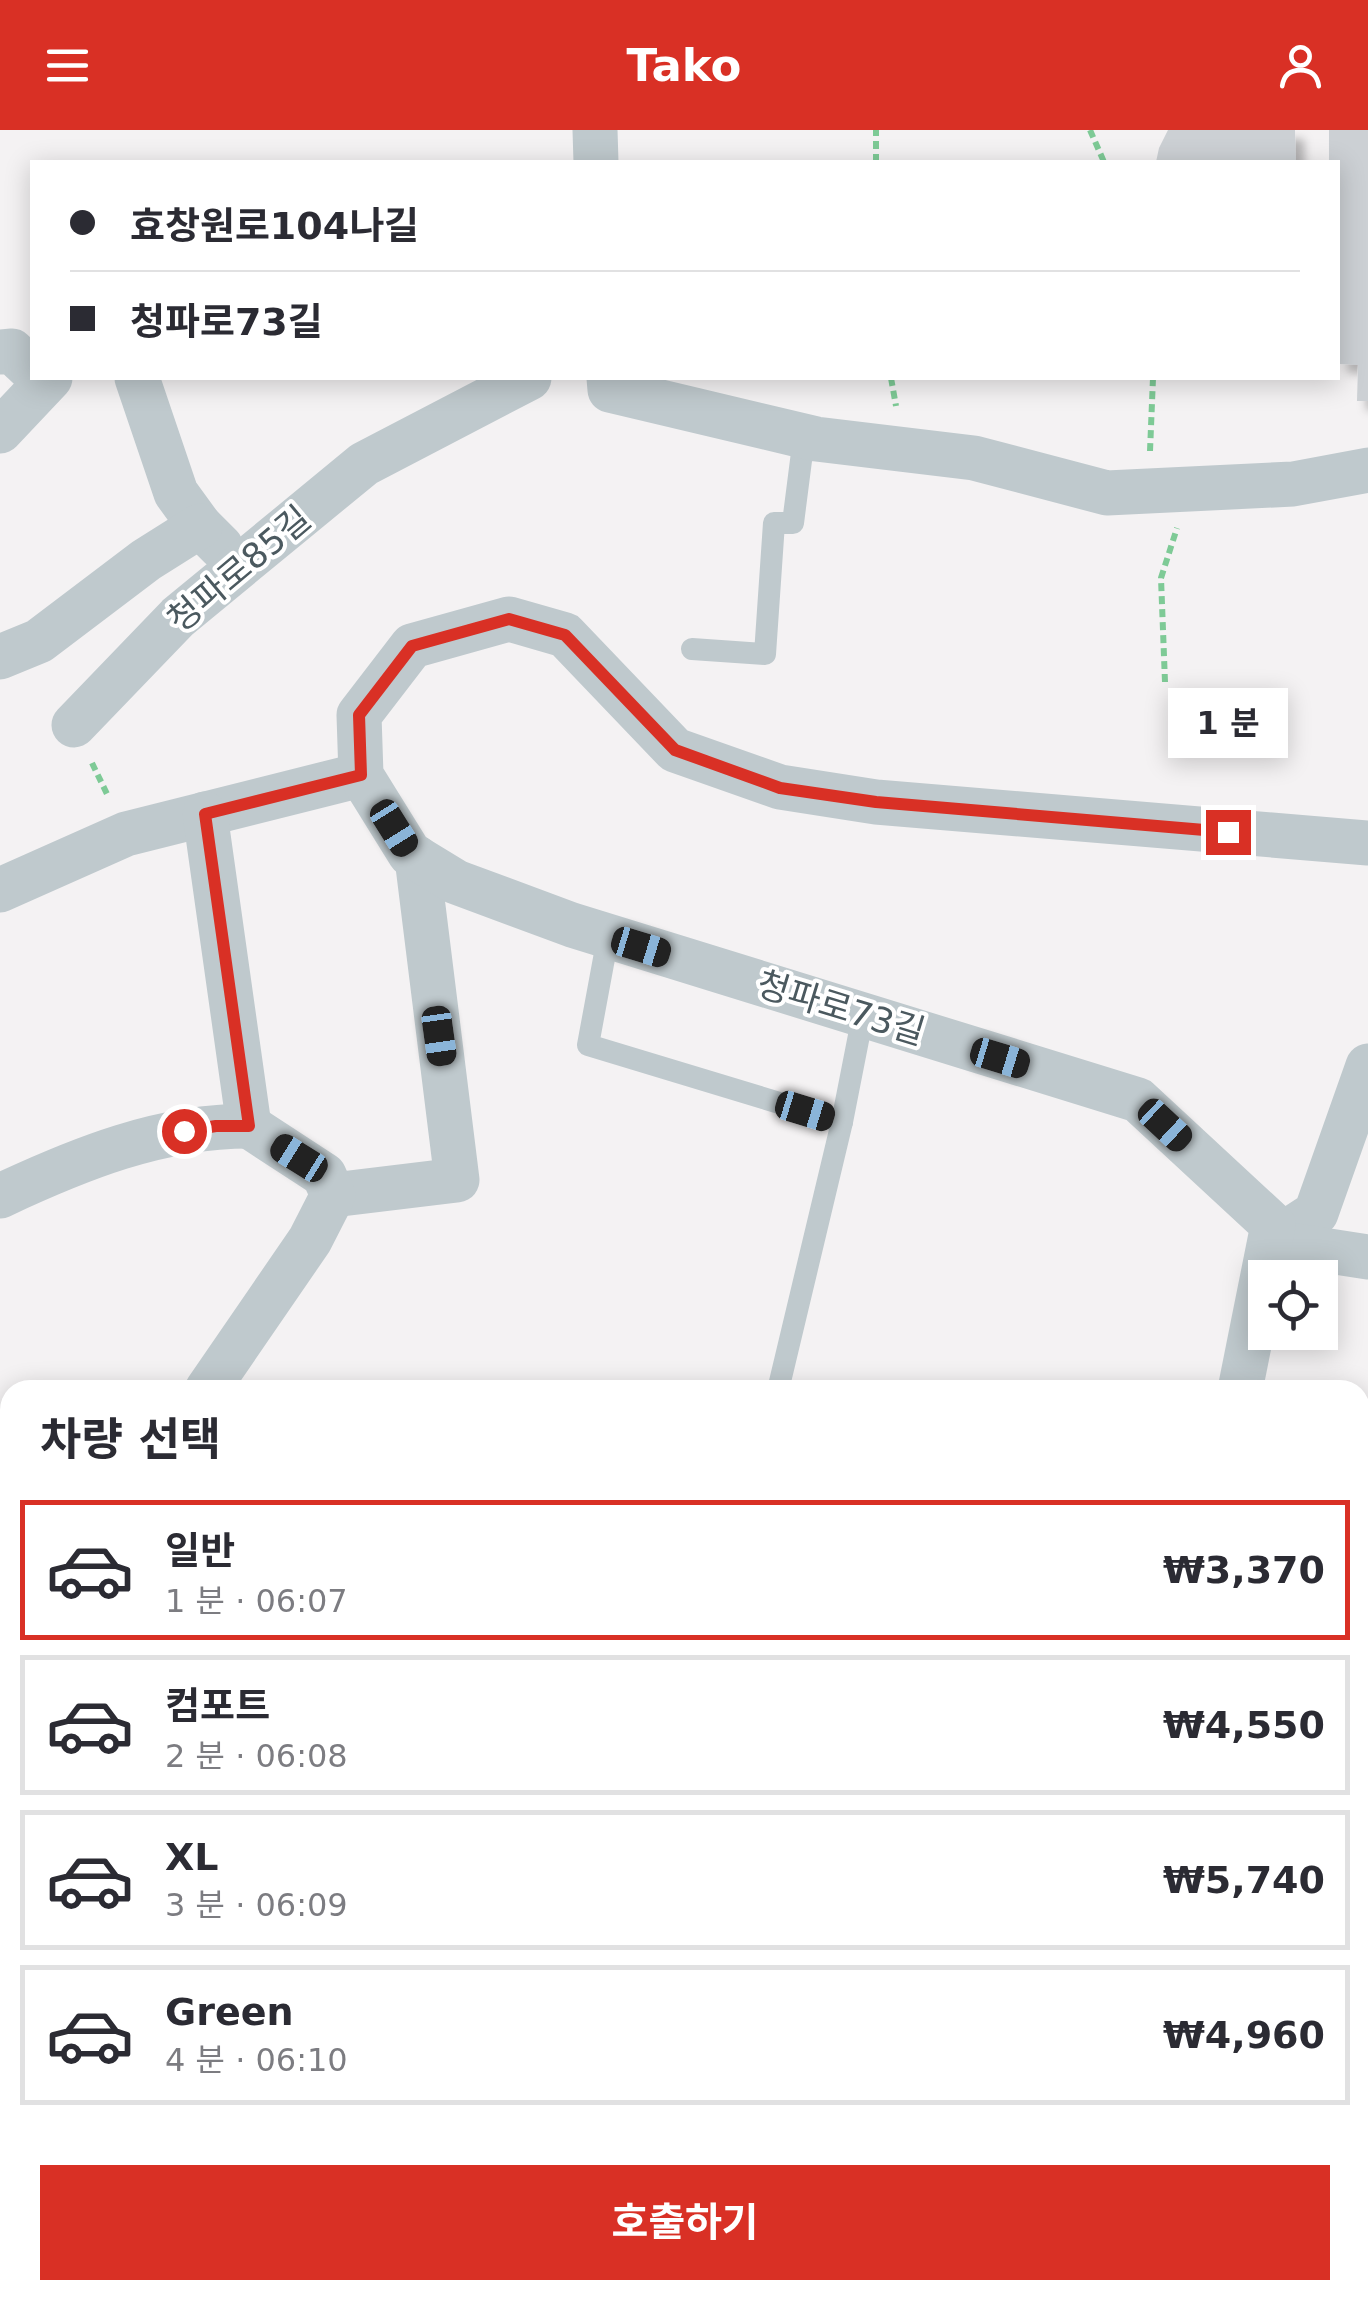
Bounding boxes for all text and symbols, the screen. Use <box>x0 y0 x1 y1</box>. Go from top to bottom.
icon: menu <box>40 38 95 93</box>
icon: person <box>1273 38 1328 93</box>
text: Tako <box>627 39 741 92</box>
text: 효창원로104나길 <box>130 204 419 248</box>
text: 청파로73길 <box>130 300 323 344</box>
street label: 청파로85길 <box>160 498 318 640</box>
callout: 1 분 <box>1168 687 1288 757</box>
text: 1 분 <box>1197 704 1259 742</box>
car <box>365 795 423 861</box>
route end <box>1206 810 1251 855</box>
car <box>608 924 674 970</box>
street label: 청파로73길 <box>752 964 930 1052</box>
car <box>420 1004 458 1068</box>
car <box>967 1035 1033 1081</box>
car <box>772 1088 838 1134</box>
car <box>1133 1094 1197 1156</box>
route start <box>162 1109 207 1154</box>
car <box>266 1129 332 1187</box>
map controls <box>1248 1260 1338 1350</box>
button: locate <box>1248 1260 1338 1350</box>
text: 차량 선택 <box>40 1413 221 1466</box>
icon: car <box>45 1525 135 1615</box>
text: 일반 <box>165 1529 235 1573</box>
text: ₩3,370 <box>1163 1548 1325 1592</box>
text: 1 분 · 06:07 <box>165 1582 348 1620</box>
icon: car <box>45 1680 135 1770</box>
text: 컴포트 <box>165 1684 270 1728</box>
text: ₩4,550 <box>1163 1703 1325 1747</box>
text: 2 분 · 06:08 <box>165 1737 348 1775</box>
icon: car <box>45 1835 135 1925</box>
text: XL <box>165 1835 219 1879</box>
text: ₩5,740 <box>1163 1858 1325 1902</box>
text: 3 분 · 06:09 <box>165 1886 348 1924</box>
icon: car <box>45 1990 135 2080</box>
text: Green <box>165 1990 294 2034</box>
text: ₩4,960 <box>1163 2013 1325 2057</box>
text: 4 분 · 06:10 <box>165 2041 348 2079</box>
button: 호출하기 <box>40 2165 1330 2280</box>

